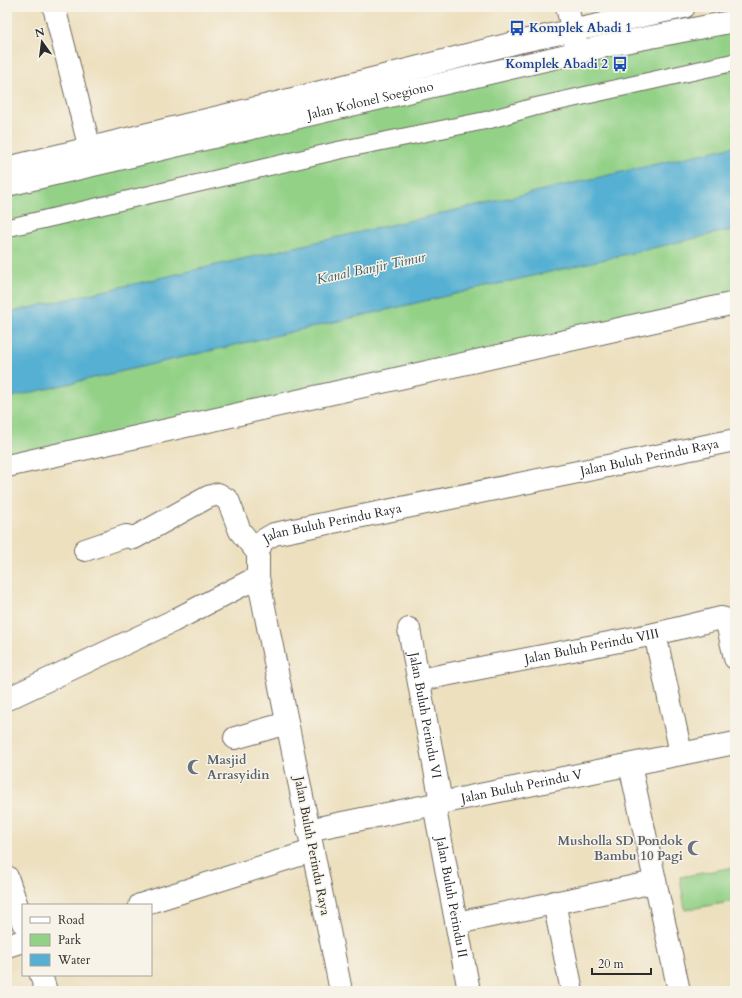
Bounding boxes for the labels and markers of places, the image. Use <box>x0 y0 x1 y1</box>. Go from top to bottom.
bus stop icon: Komplek Abadi 1 <box>508 19 526 37</box>
place label: Komplek Abadi 1 <box>529 19 632 37</box>
place label: Komplek Abadi 2 <box>505 55 608 73</box>
bus stop icon: Komplek Abadi 2 <box>611 55 629 73</box>
place label: Masjid Arrasyidin <box>207 751 270 784</box>
mosque icon: Masjid Arrasyidin <box>186 758 204 776</box>
place label: Musholla SD Pondok Bambu 10 Pagi <box>557 832 684 865</box>
mosque icon: Musholla SD Pondok Bambu 10 Pagi <box>686 839 704 857</box>

